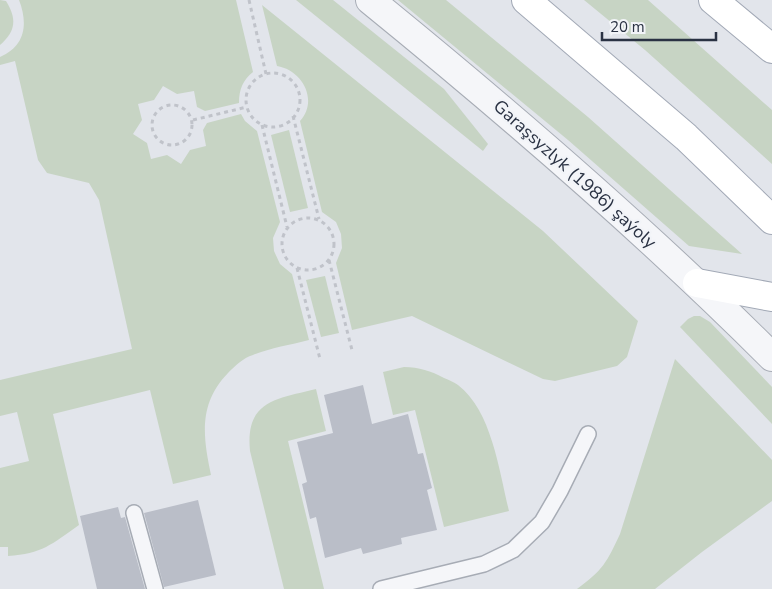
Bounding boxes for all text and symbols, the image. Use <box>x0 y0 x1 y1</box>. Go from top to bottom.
scale bar <box>602 10 716 42</box>
text: 20 m <box>610 17 645 37</box>
street label: Garaşsyzlyk (1986) şaýoly <box>488 94 662 254</box>

